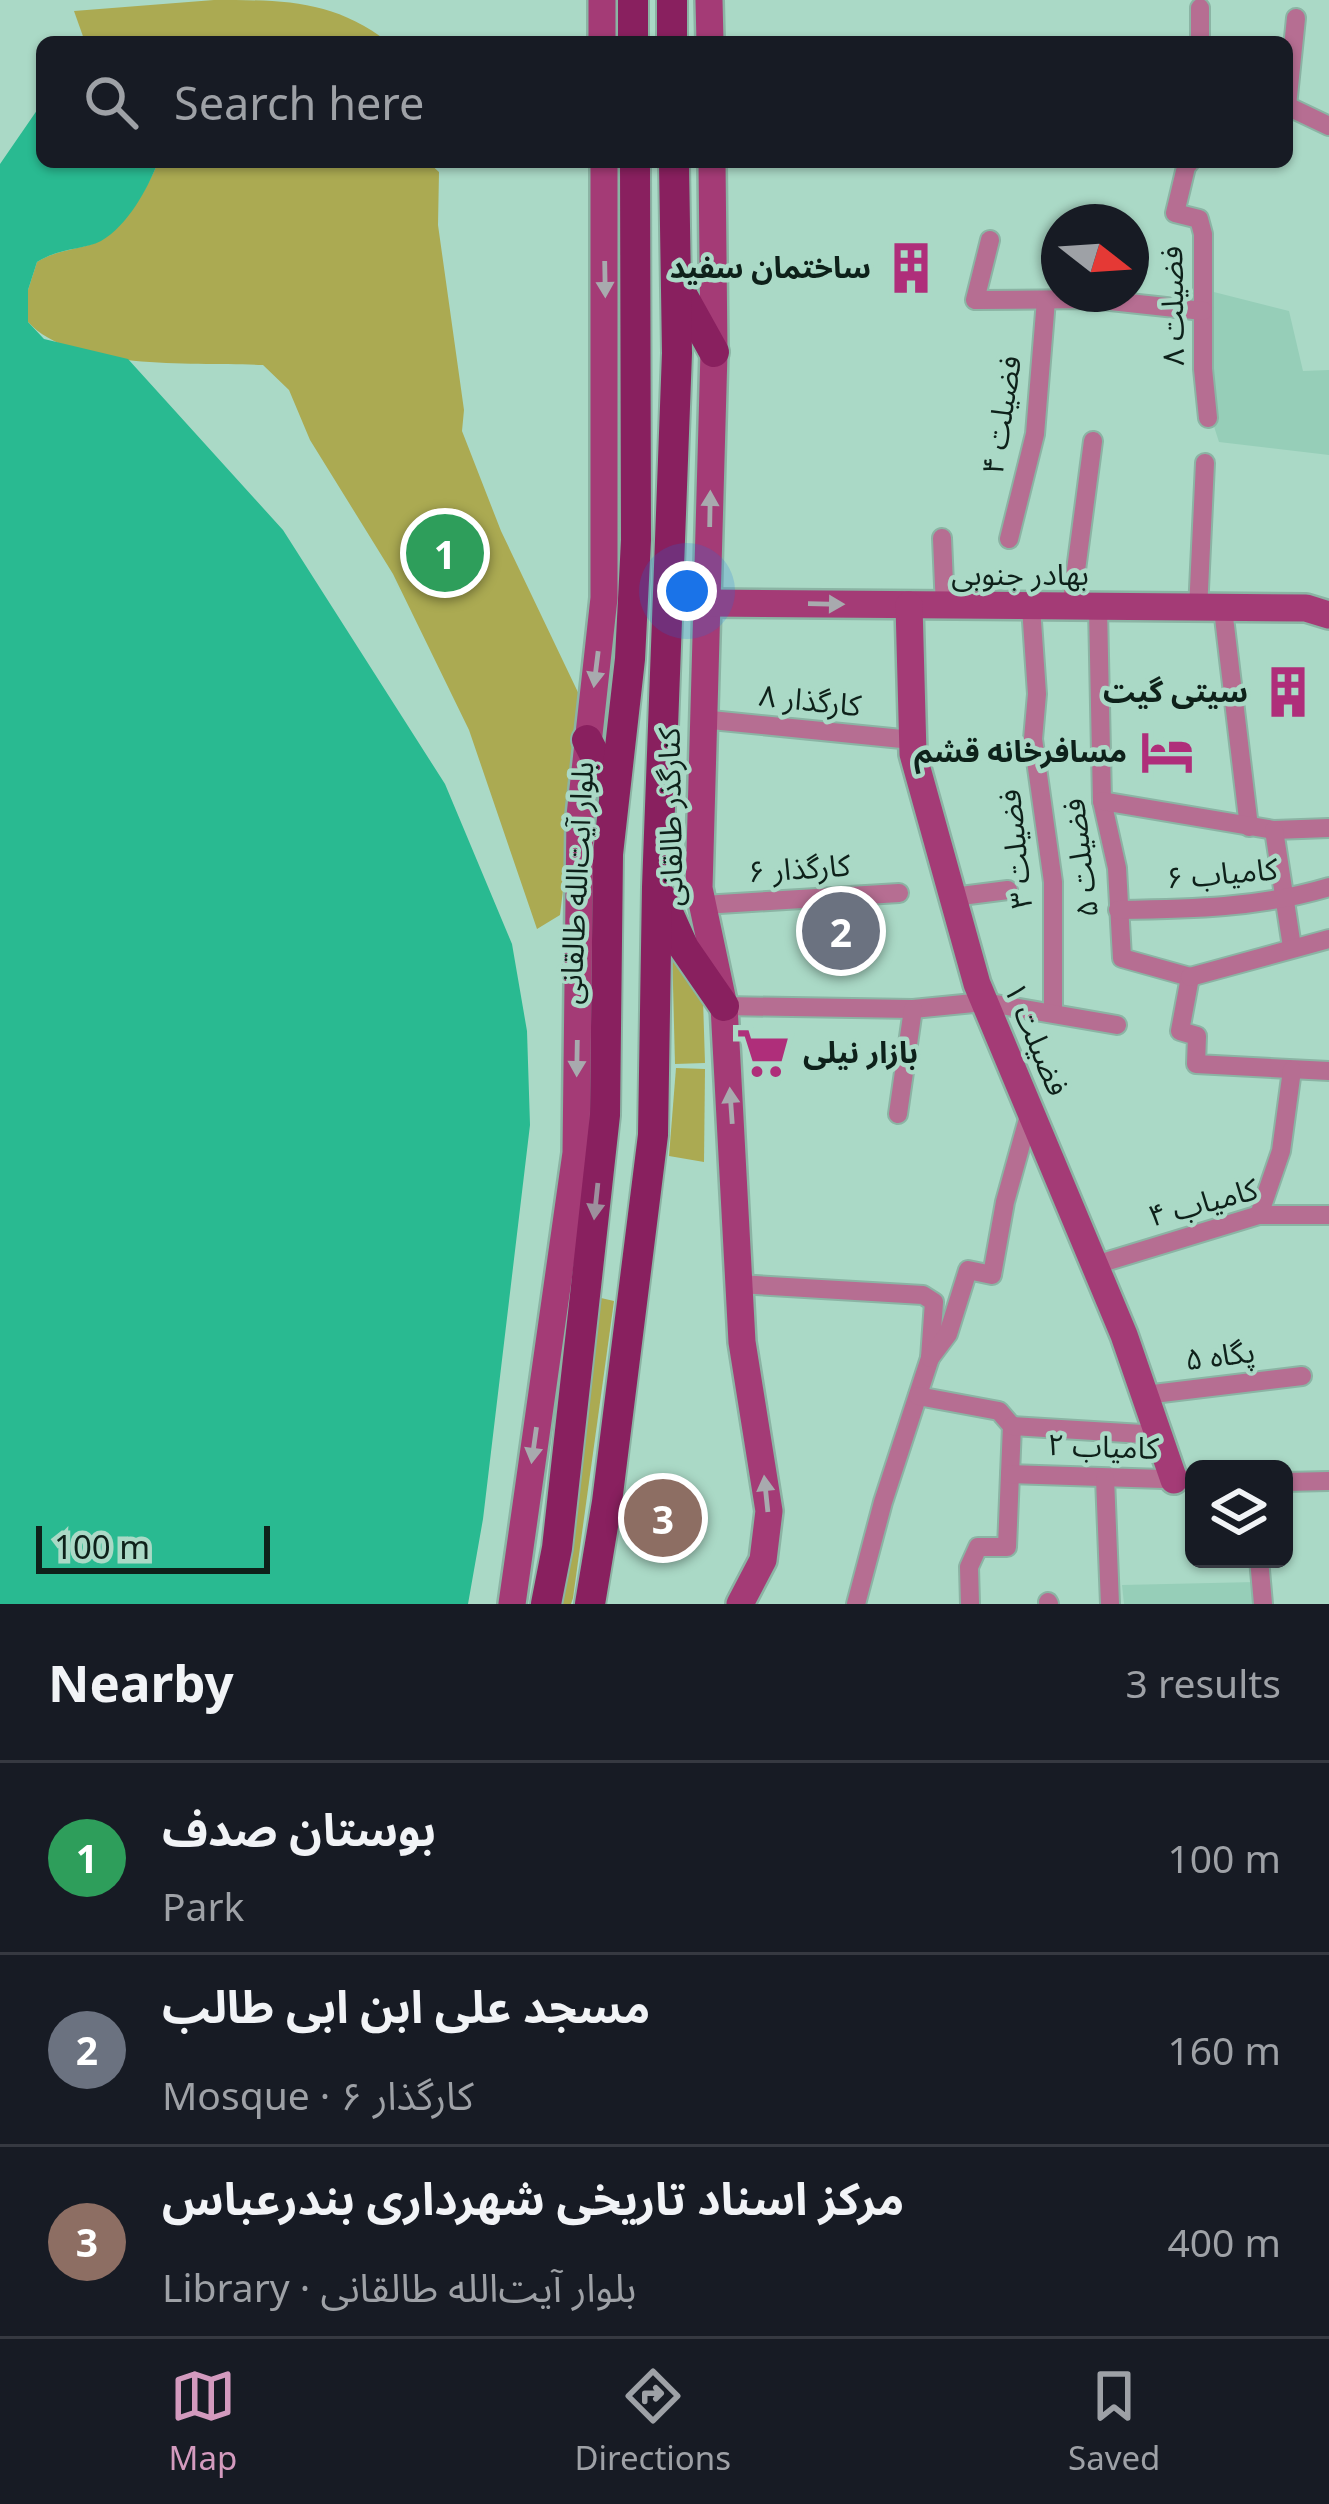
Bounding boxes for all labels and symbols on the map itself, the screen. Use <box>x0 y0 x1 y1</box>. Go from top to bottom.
north arrow <box>1041 204 1149 312</box>
building icon: ساختمان سفید <box>882 239 940 297</box>
place label: ساختمان سفید <box>670 246 871 287</box>
street label: فضیلت ۸ <box>1150 246 1193 366</box>
one-way arrow <box>595 261 615 299</box>
street label: فضیلت ۴ <box>971 352 1030 477</box>
one-way arrow <box>701 489 720 527</box>
pin: 1 <box>406 508 484 598</box>
street label: بهادر جنوبی <box>951 553 1089 594</box>
your location <box>657 561 717 621</box>
one-way arrow <box>808 595 846 614</box>
one-way arrow <box>586 650 605 688</box>
building icon: سیتی گیت <box>1259 663 1317 721</box>
place label: سیتی گیت <box>1103 670 1248 711</box>
street label: کارگذار ۸ <box>757 674 864 725</box>
hotel icon: مسافرخانه قشم <box>1138 723 1196 781</box>
street label: کنارگذر طالقانی <box>647 727 692 907</box>
place label: مسافرخانه قشم <box>914 730 1127 775</box>
street label: بلوار آیت‌الله طالقانی <box>549 761 602 1005</box>
street label: فضیلت ۳ <box>988 787 1041 911</box>
street label: فضیلت ۵ <box>1052 796 1107 920</box>
street label: کارگذار ۶ <box>746 843 852 892</box>
street label: کامیاب ۶ <box>1165 847 1280 898</box>
pin: 2 <box>802 886 880 976</box>
street label: فضیلت ۱ <box>995 975 1080 1102</box>
supermarket icon: بازار نیلی <box>734 1024 792 1082</box>
place label: بازار نیلی <box>803 1031 918 1072</box>
one-way arrow <box>567 1040 587 1078</box>
one-way arrow <box>721 1087 740 1124</box>
street label: کامیاب ۴ <box>1143 1167 1262 1236</box>
one-way arrow <box>586 1183 605 1220</box>
street label: پگاه ۵ <box>1183 1330 1257 1379</box>
street label: کامیاب ۲ <box>1047 1423 1160 1468</box>
one-way arrow <box>524 1426 543 1464</box>
pin: 3 <box>624 1473 702 1563</box>
one-way arrow <box>757 1474 776 1512</box>
scale bar <box>36 1520 270 1573</box>

